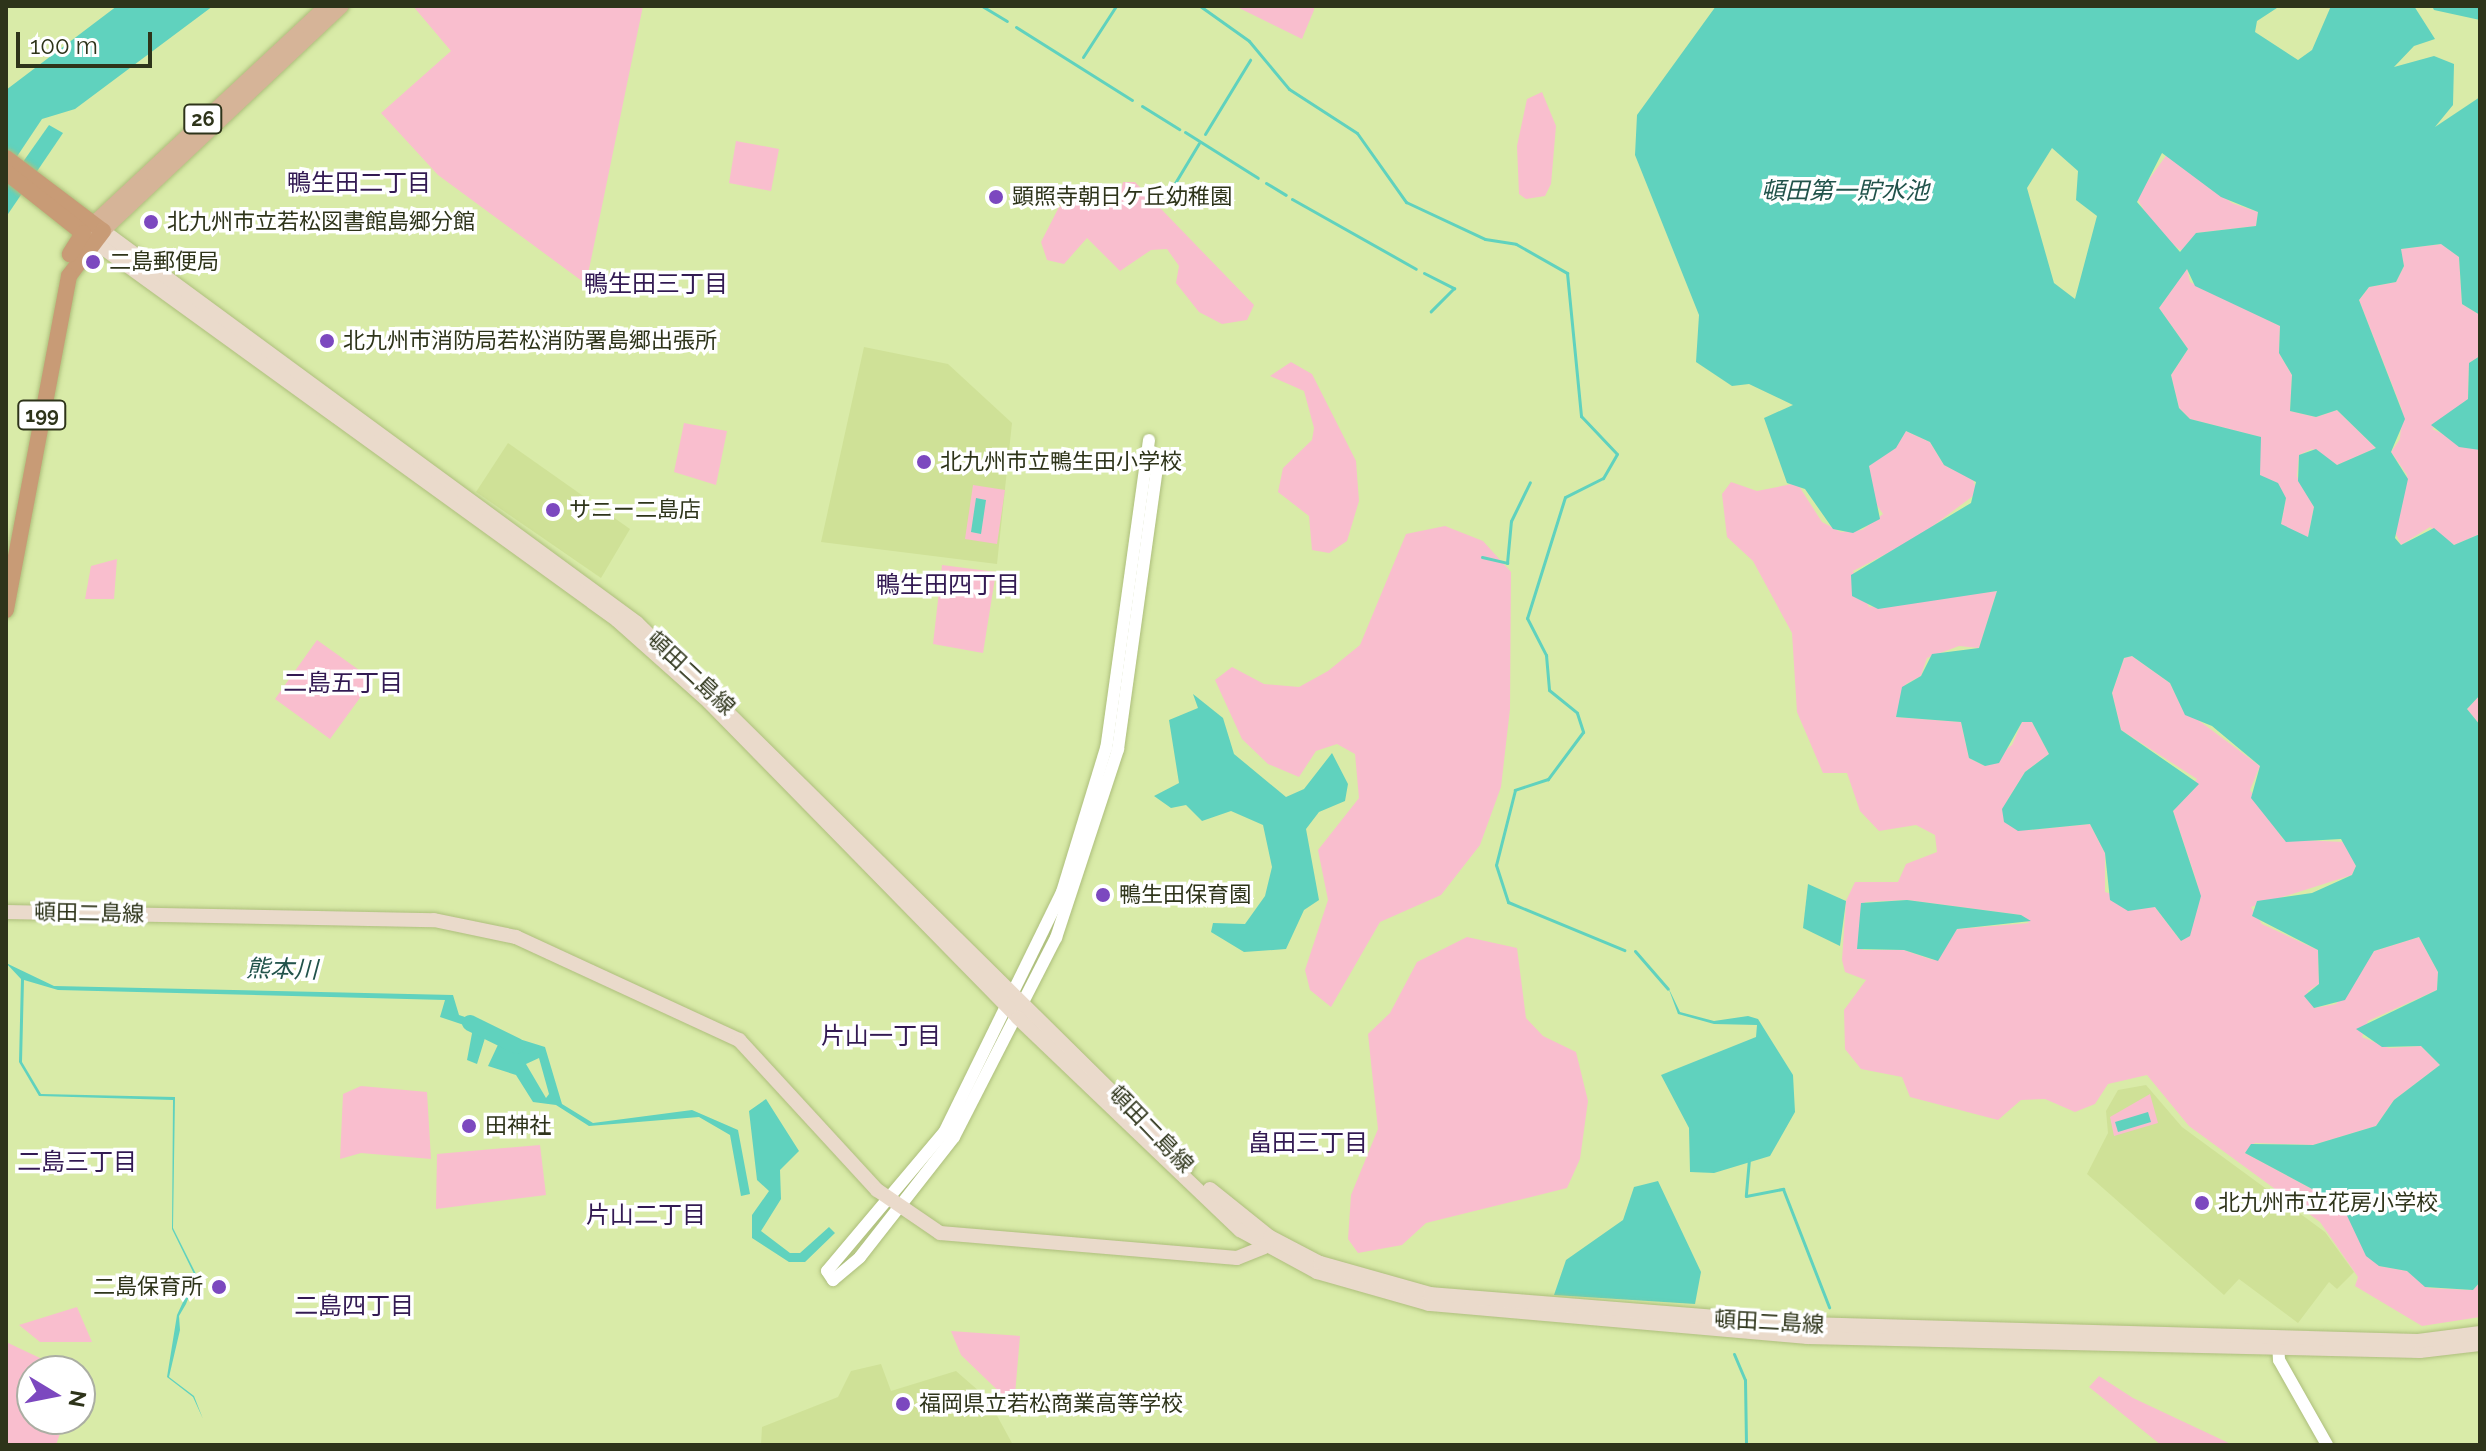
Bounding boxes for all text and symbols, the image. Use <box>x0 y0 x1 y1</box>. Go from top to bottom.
scale bar <box>20 16 156 66</box>
text: 100 m <box>30 31 98 60</box>
road number: 26 <box>183 103 223 135</box>
district label: 鴨生田二丁目 <box>287 169 431 197</box>
water label: 頓田第一貯水池 <box>1761 177 1929 205</box>
place label: 顕照寺朝日ケ丘幼稚園 <box>1012 184 1232 210</box>
marker: 顕照寺朝日ケ丘幼稚園 <box>987 188 1005 206</box>
place label: 北九州市立若松図書館島郷分館 <box>167 209 475 235</box>
marker: 北九州市立若松図書館島郷分館 <box>142 213 160 231</box>
place label: 二島郵便局 <box>109 249 219 275</box>
marker: 二島郵便局 <box>84 253 102 271</box>
district label: 鴨生田三丁目 <box>584 270 728 298</box>
place label: 北九州市消防局若松消防署島郷出張所 <box>343 328 717 354</box>
marker: 北九州市消防局若松消防署島郷出張所 <box>318 332 336 350</box>
road number: 199 <box>16 399 68 431</box>
place label: 北九州市立鴨生田小学校 <box>940 449 1182 475</box>
marker: 北九州市立鴨生田小学校 <box>915 453 933 471</box>
place label: サニー二島店 <box>569 497 701 523</box>
marker: サニー二島店 <box>544 501 562 519</box>
district label: 鴨生田四丁目 <box>876 571 1020 599</box>
street label: 頓田二島線 <box>642 626 740 720</box>
district label: 二島五丁目 <box>283 669 403 697</box>
place label: 鴨生田保育園 <box>1119 882 1251 908</box>
marker: 鴨生田保育園 <box>1094 886 1112 904</box>
street label: 頓田二島線 <box>34 899 144 927</box>
water label: 熊本川 <box>246 954 318 984</box>
district label: 片山一丁目 <box>821 1022 941 1050</box>
street label: 頓田二島線 <box>1103 1080 1199 1178</box>
place label: 田神社 <box>485 1113 551 1139</box>
marker: 田神社 <box>460 1117 478 1135</box>
district label: 畠田三丁目 <box>1248 1129 1368 1157</box>
district label: 二島三丁目 <box>17 1148 137 1176</box>
place label: 北九州市立花房小学校 <box>2218 1190 2438 1216</box>
marker: 北九州市立花房小学校 <box>2193 1194 2211 1212</box>
district label: 片山二丁目 <box>586 1201 706 1229</box>
place label: 二島保育所 <box>93 1274 203 1300</box>
marker: 二島保育所 <box>210 1278 228 1296</box>
district label: 二島四丁目 <box>294 1292 414 1320</box>
street label: 頓田二島線 <box>1713 1306 1825 1338</box>
north arrow <box>16 1355 96 1435</box>
text: N <box>63 1388 92 1409</box>
place label: 福岡県立若松商業高等学校 <box>919 1391 1183 1417</box>
marker: 福岡県立若松商業高等学校 <box>894 1395 912 1413</box>

